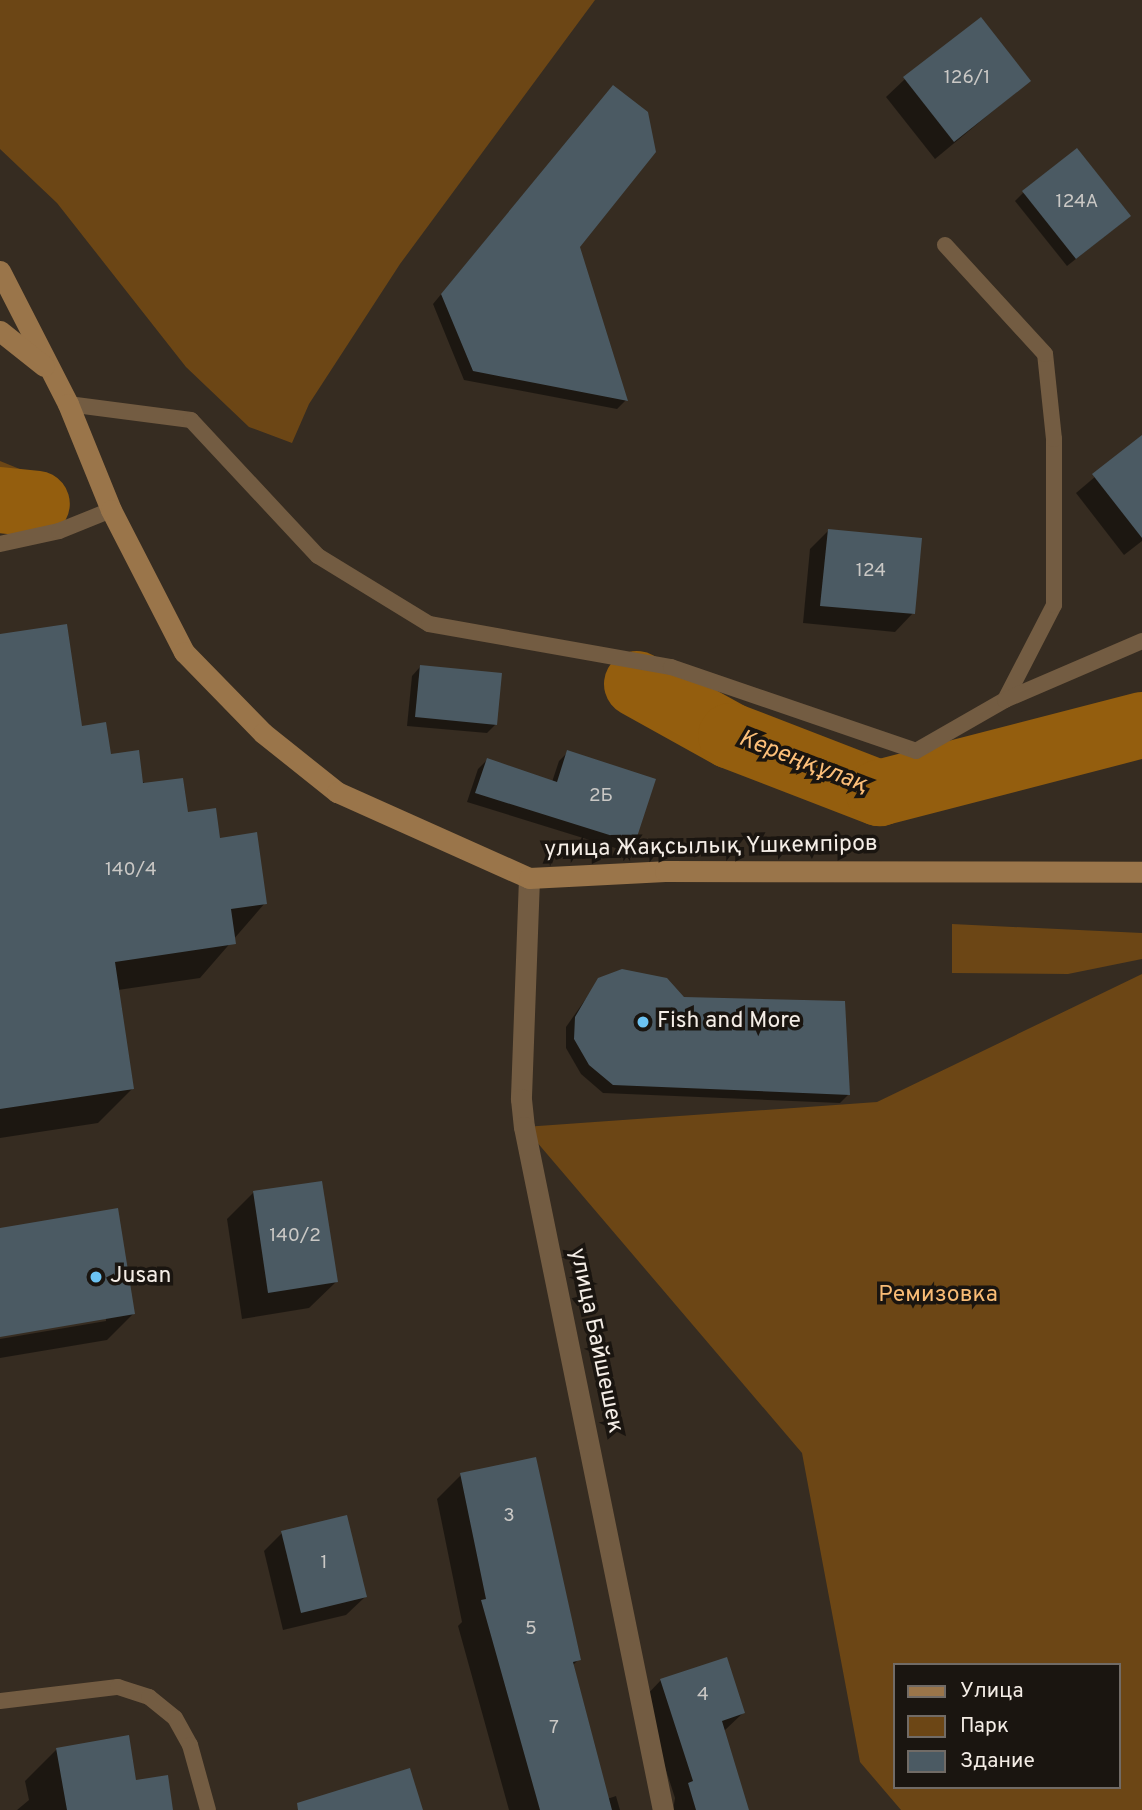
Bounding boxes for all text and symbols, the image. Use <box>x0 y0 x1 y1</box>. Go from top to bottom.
house number: 126/1 <box>944 68 990 90</box>
house number: 124А <box>1056 192 1098 214</box>
house number: 124 <box>856 561 886 583</box>
water label: Кереңқұлақ <box>734 725 872 801</box>
house number: 2Б <box>589 786 613 808</box>
street label: улица Жақсылық Үшкемпіров <box>543 831 879 865</box>
house number: 140/4 <box>105 860 157 882</box>
place label: Fish and More <box>657 1008 801 1036</box>
marker: Fish and More <box>635 1014 651 1030</box>
house number: 140/2 <box>269 1226 321 1248</box>
street label: улица Байшешек <box>562 1246 628 1436</box>
place label: Jusan <box>110 1263 171 1291</box>
marker: Jusan <box>88 1269 104 1285</box>
park label: Ремизовка <box>878 1282 998 1310</box>
house number: 3 <box>503 1506 515 1528</box>
house number: 1 <box>320 1553 328 1575</box>
house number: 5 <box>525 1619 537 1641</box>
legend <box>894 1663 1121 1789</box>
text: Улица <box>960 1678 1024 1705</box>
house number: 4 <box>697 1685 709 1707</box>
text: Парк <box>960 1713 1009 1740</box>
house number: 7 <box>549 1718 559 1740</box>
text: Здание <box>960 1748 1035 1775</box>

